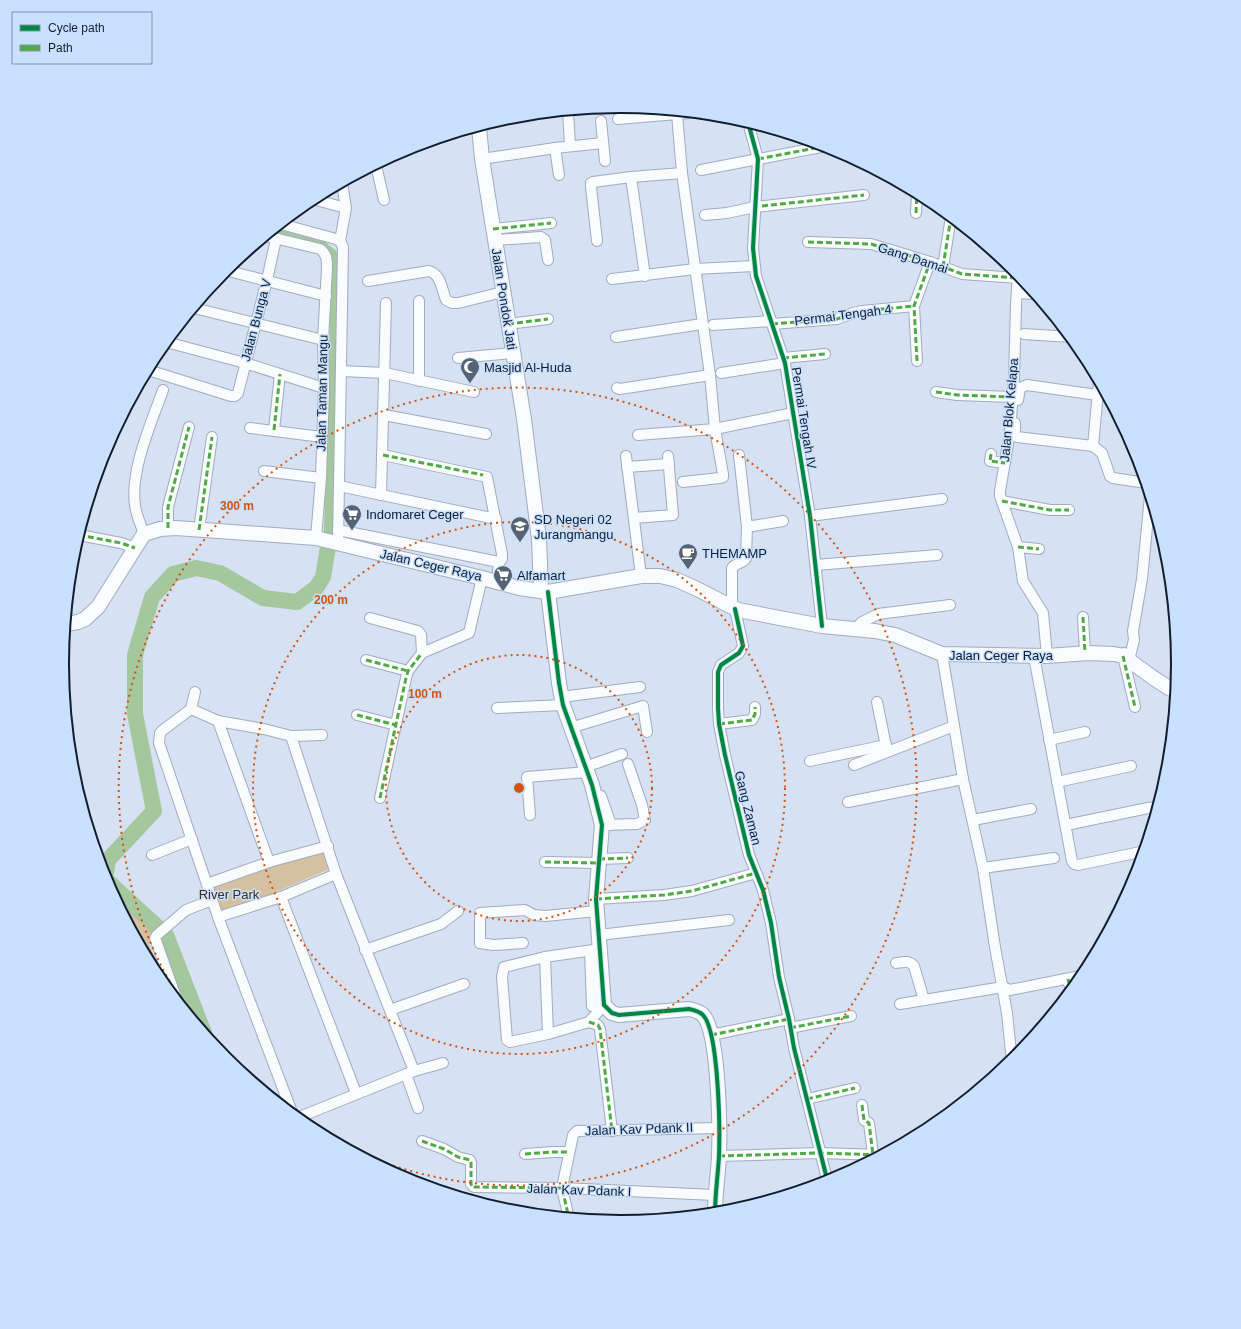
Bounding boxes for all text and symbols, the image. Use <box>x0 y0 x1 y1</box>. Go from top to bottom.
legend <box>12 12 152 64</box>
text: Cycle path <box>48 21 105 35</box>
text: Path <box>48 41 73 55</box>
street label: Gang Damai <box>876 240 950 276</box>
street label: Jalan Pondok Jati <box>489 247 519 351</box>
street label: Jalan Bunga V <box>238 277 274 363</box>
street label: Permai Tengah 4 <box>793 302 893 328</box>
street label: Jalan Taman Mangu <box>313 334 331 452</box>
mosque icon: Masjid Al-Huda <box>459 356 481 384</box>
street label: Jalan Blok Kelapa <box>997 357 1021 462</box>
place label: Masjid Al-Huda <box>484 360 572 375</box>
street label: Permai Tengah IV <box>789 366 820 470</box>
text: 300 m <box>220 499 254 513</box>
supermarket icon: Indomaret Ceger <box>341 503 363 531</box>
place label: Indomaret Ceger <box>366 507 464 522</box>
place label: SD Negeri 02 Jurangmangu <box>534 512 614 542</box>
school or university icon: SD Negeri 02 Jurangmangu <box>509 515 531 543</box>
cafe icon: THEMAMP <box>677 542 699 570</box>
street label: Jalan Ceger Raya <box>379 546 484 584</box>
place label: THEMAMP <box>702 546 767 561</box>
supermarket icon: Alfamart <box>492 564 514 592</box>
place label: Alfamart <box>517 568 566 583</box>
text: 200 m <box>314 593 348 607</box>
street label: Jalan Ceger Raya <box>949 648 1054 663</box>
text: 100 m <box>408 687 442 701</box>
street label: Gang Zaman <box>732 769 764 847</box>
centre of rings <box>512 781 526 795</box>
park label: River Park <box>199 887 260 902</box>
street label: Jalan Kav Pdank II <box>585 1120 693 1138</box>
street label: Jalan Kav Pdank I <box>526 1181 632 1199</box>

